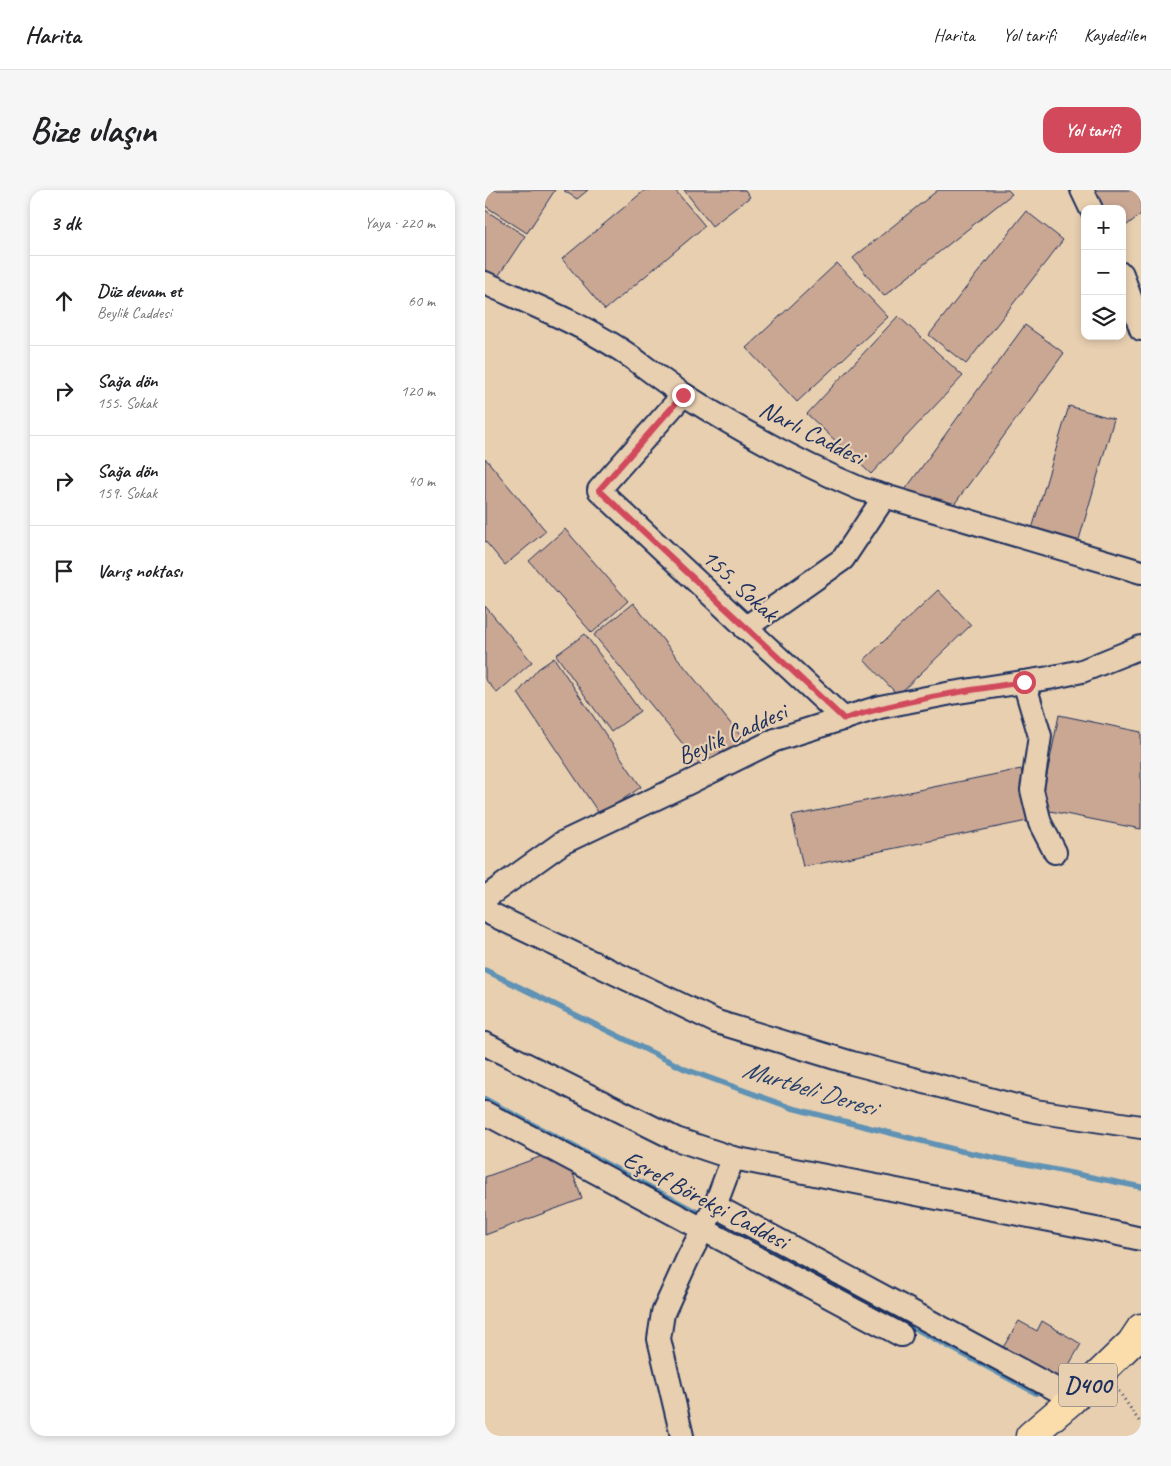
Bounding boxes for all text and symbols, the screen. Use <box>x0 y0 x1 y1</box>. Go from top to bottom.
text: Harita <box>25 20 81 50</box>
text: Harita <box>934 24 975 46</box>
text: Yol tarifi <box>1003 24 1056 46</box>
text: Kaydedilen <box>1084 24 1146 46</box>
button: Yol tarifi <box>1043 107 1141 153</box>
text: Bize ulaşın <box>30 108 156 153</box>
map controls <box>1081 205 1126 340</box>
button: + <box>1081 205 1126 250</box>
text: 3 dk <box>50 210 81 236</box>
text: Yaya · 220 m <box>364 213 435 233</box>
button: − <box>1081 250 1126 295</box>
text: Düz devam et <box>97 279 182 303</box>
icon: ahead <box>50 287 78 315</box>
text: 60 m <box>408 291 435 311</box>
button: layers <box>1081 295 1126 340</box>
text: Beylik Caddesi <box>97 303 172 323</box>
text: Sağa dön <box>97 369 158 393</box>
icon: right <box>50 377 78 405</box>
text: 120 m <box>401 381 435 401</box>
route end <box>672 384 695 407</box>
text: 155. Sokak <box>97 393 157 413</box>
street label: Narlı Caddesi <box>754 393 873 475</box>
text: Sağa dön <box>97 459 158 483</box>
icon: right <box>50 467 78 495</box>
text: 40 m <box>408 471 435 491</box>
text: 159. Sokak <box>97 483 157 503</box>
street label: 155. Sokak <box>695 541 787 630</box>
icon: arrive <box>50 557 78 585</box>
text: Varış noktası <box>97 559 182 583</box>
route start <box>1013 671 1036 694</box>
street label: Beylik Caddesi <box>672 694 795 772</box>
water label: Murtbeli Deresi <box>739 1052 885 1126</box>
street label: Eşref Börekçi Caddesi <box>618 1143 797 1259</box>
road number: D400 <box>1059 1364 1117 1406</box>

